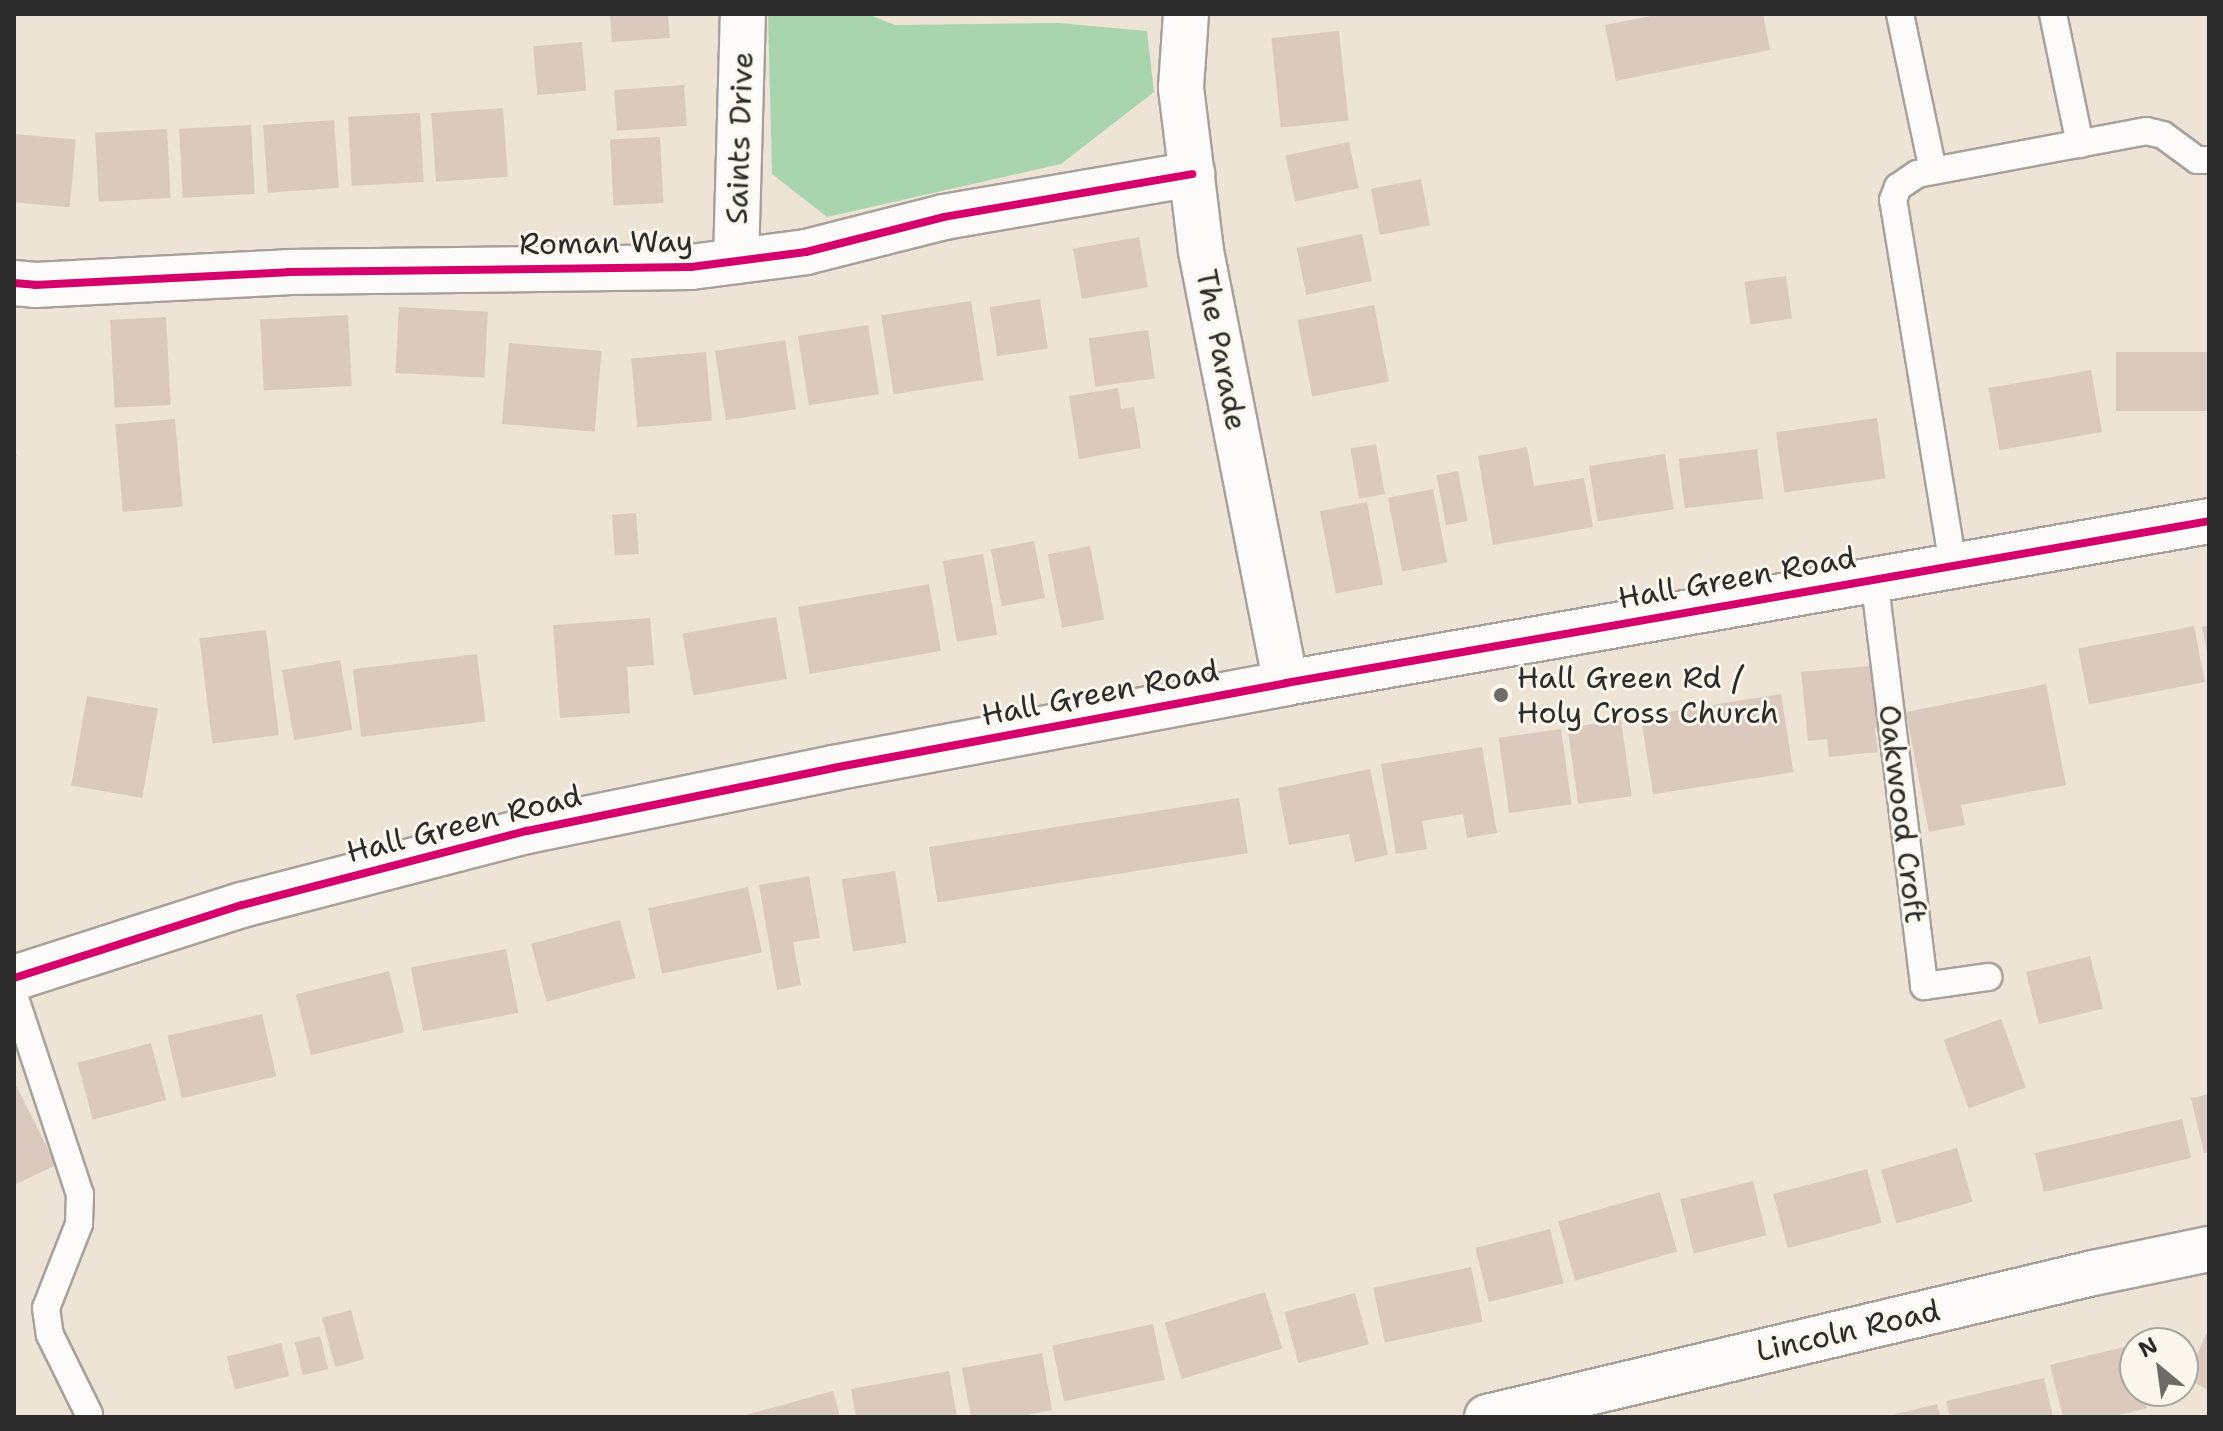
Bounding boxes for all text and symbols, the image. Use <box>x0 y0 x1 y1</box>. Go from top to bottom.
street label: Saints Drive <box>719 51 761 225</box>
street label: Roman Way <box>519 223 693 263</box>
street label: The Parade <box>1188 266 1254 434</box>
street label: Hall Green Road <box>1615 539 1859 617</box>
street label: Hall Green Road <box>978 652 1222 734</box>
place label: Hall Green Rd / Holy Cross Church <box>1517 660 1779 730</box>
marker: Hall Green Rd / Holy Cross Church <box>1492 686 1510 704</box>
street label: Oakwood Croft <box>1871 703 1933 925</box>
street label: Hall Green Road <box>343 777 585 871</box>
street label: Lincoln Road <box>1753 1292 1943 1370</box>
north arrow <box>2119 1327 2199 1407</box>
text: N <box>2133 1330 2163 1364</box>

